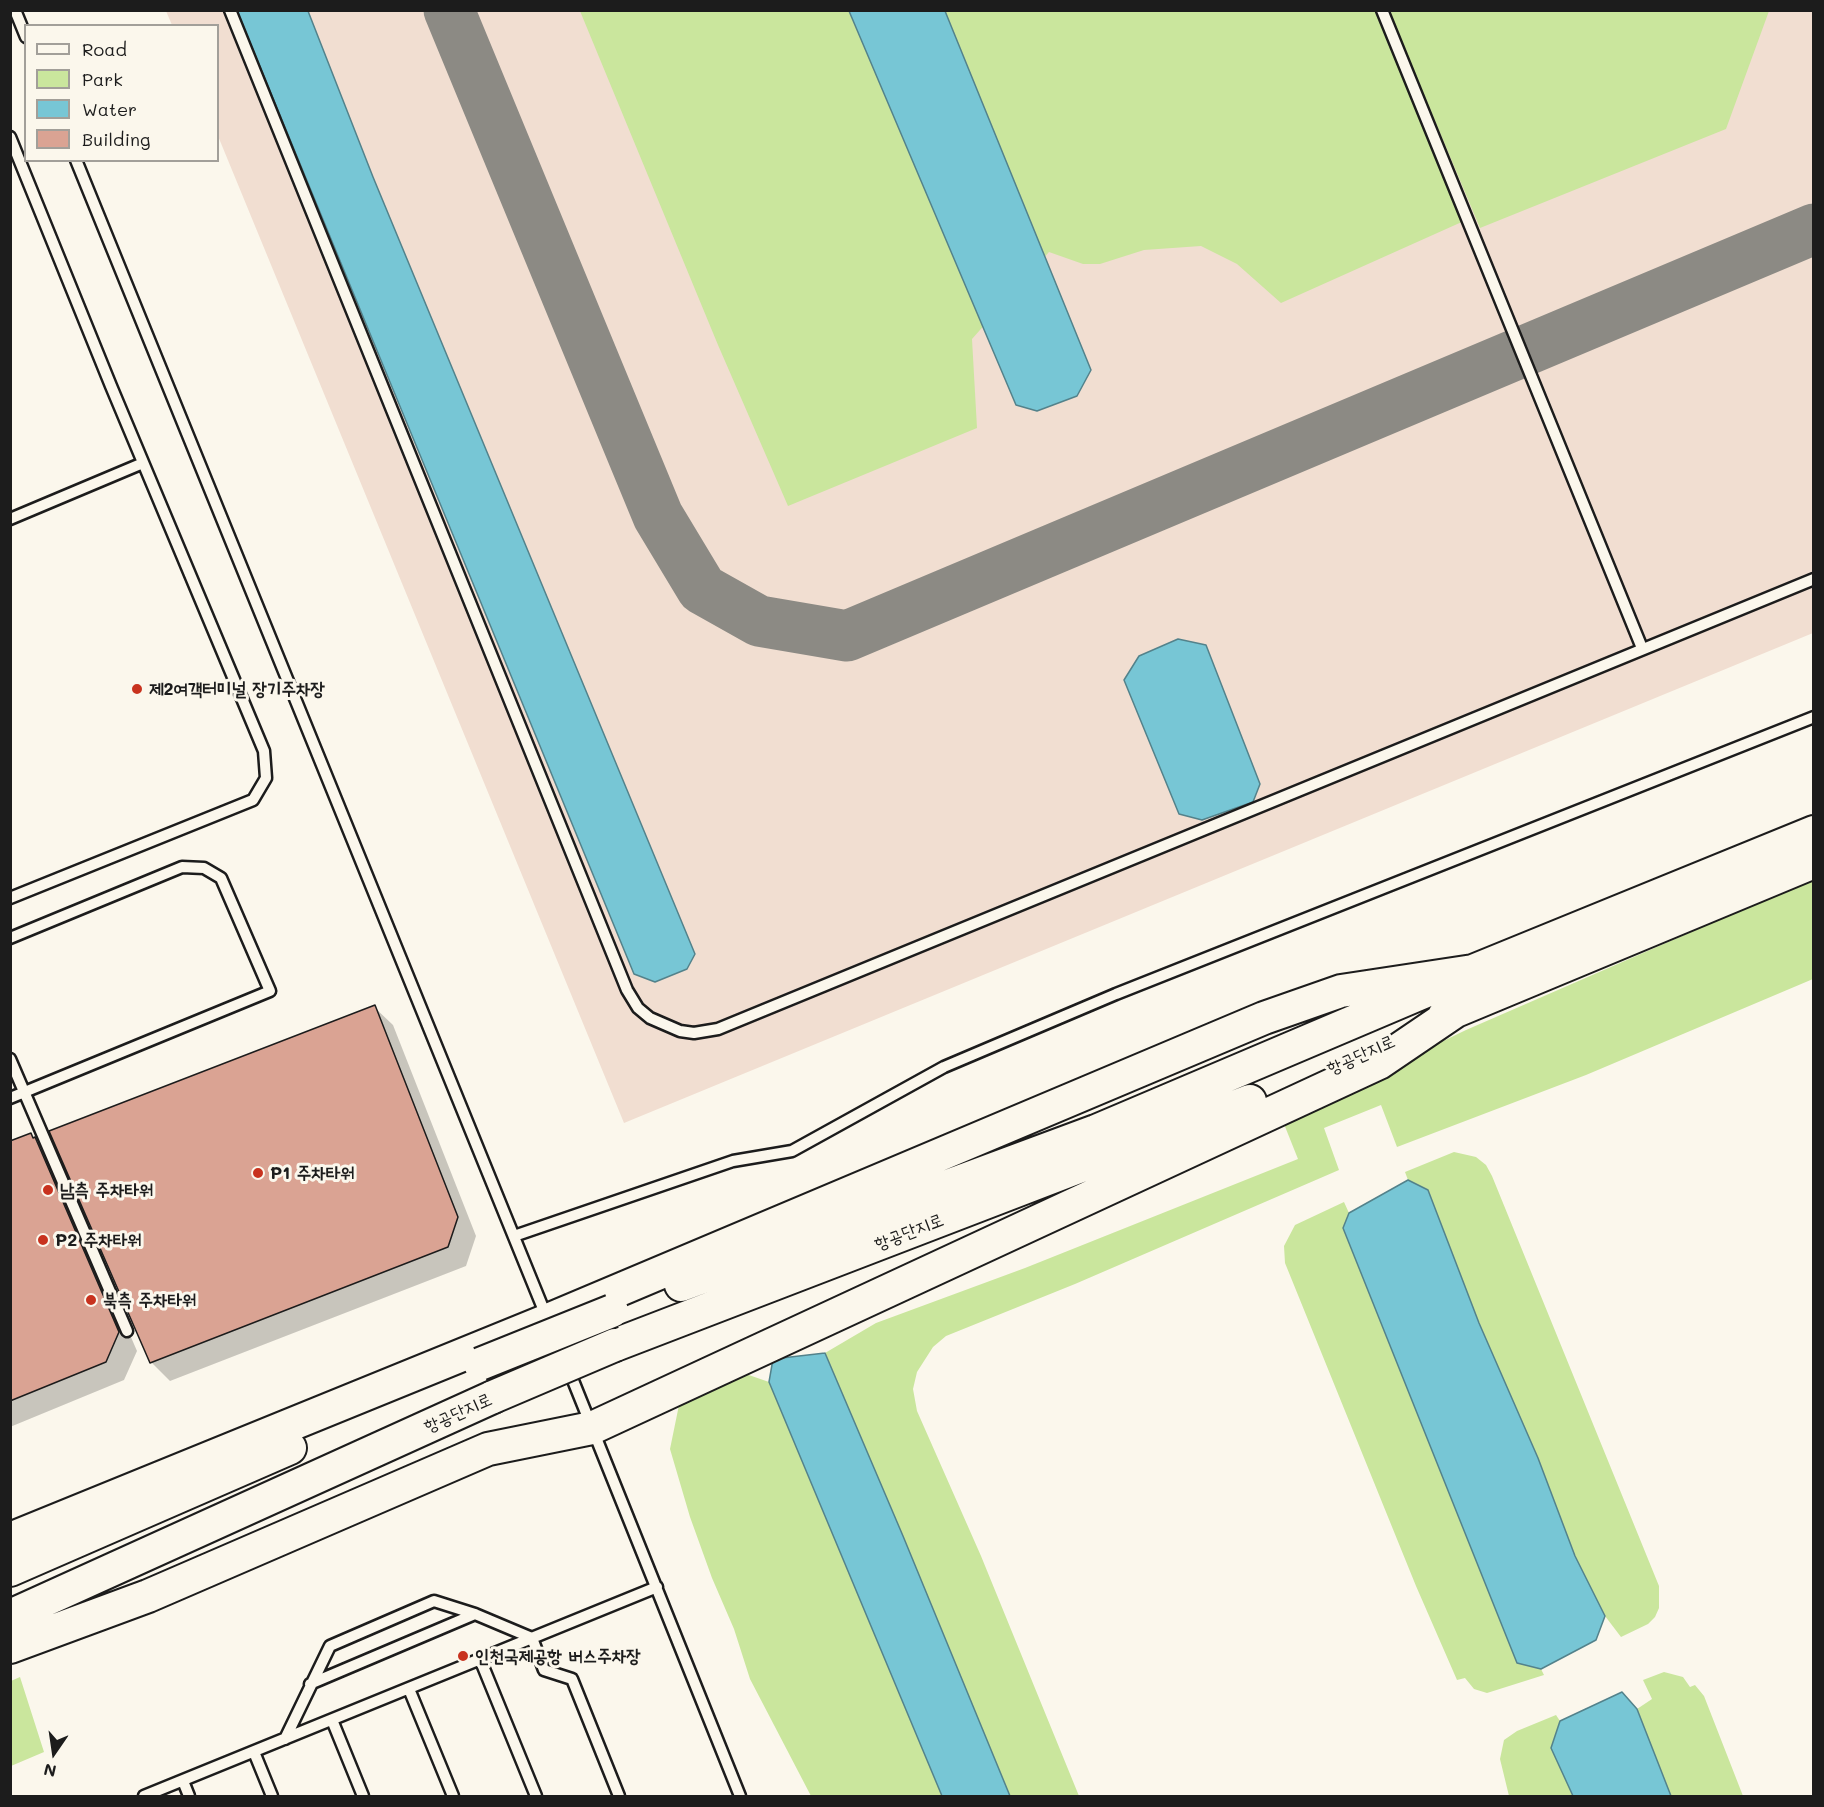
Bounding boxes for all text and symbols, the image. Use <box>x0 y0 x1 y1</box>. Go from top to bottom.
legend <box>24 24 219 162</box>
text: Road <box>82 37 127 61</box>
text: Park <box>82 67 123 91</box>
text: Water <box>82 97 137 121</box>
text: Building <box>82 127 150 151</box>
place label: 제2여객터미널 장기주차장 <box>149 678 325 700</box>
marker: 제2여객터미널 장기주차장 <box>130 682 144 696</box>
street label: 항공단지로 <box>1324 1030 1398 1080</box>
place label: P1 주차타워 <box>270 1162 355 1184</box>
marker: P1 주차타워 <box>251 1166 265 1180</box>
place label: 남측 주차타워 <box>60 1179 153 1201</box>
marker: 남측 주차타워 <box>41 1183 55 1197</box>
street label: 항공단지로 <box>871 1209 947 1255</box>
place label: P2 주차타워 <box>55 1229 142 1251</box>
marker: P2 주차타워 <box>36 1233 50 1247</box>
place label: 북측 주차타워 <box>103 1289 196 1311</box>
marker: 북측 주차타워 <box>84 1293 98 1307</box>
street label: 항공단지로 <box>421 1388 495 1438</box>
place label: 인천국제공항 버스주차장 <box>475 1645 641 1667</box>
marker: 인천국제공항 버스주차장 <box>456 1649 470 1663</box>
north arrow <box>24 1723 84 1783</box>
text: N <box>42 1759 58 1783</box>

